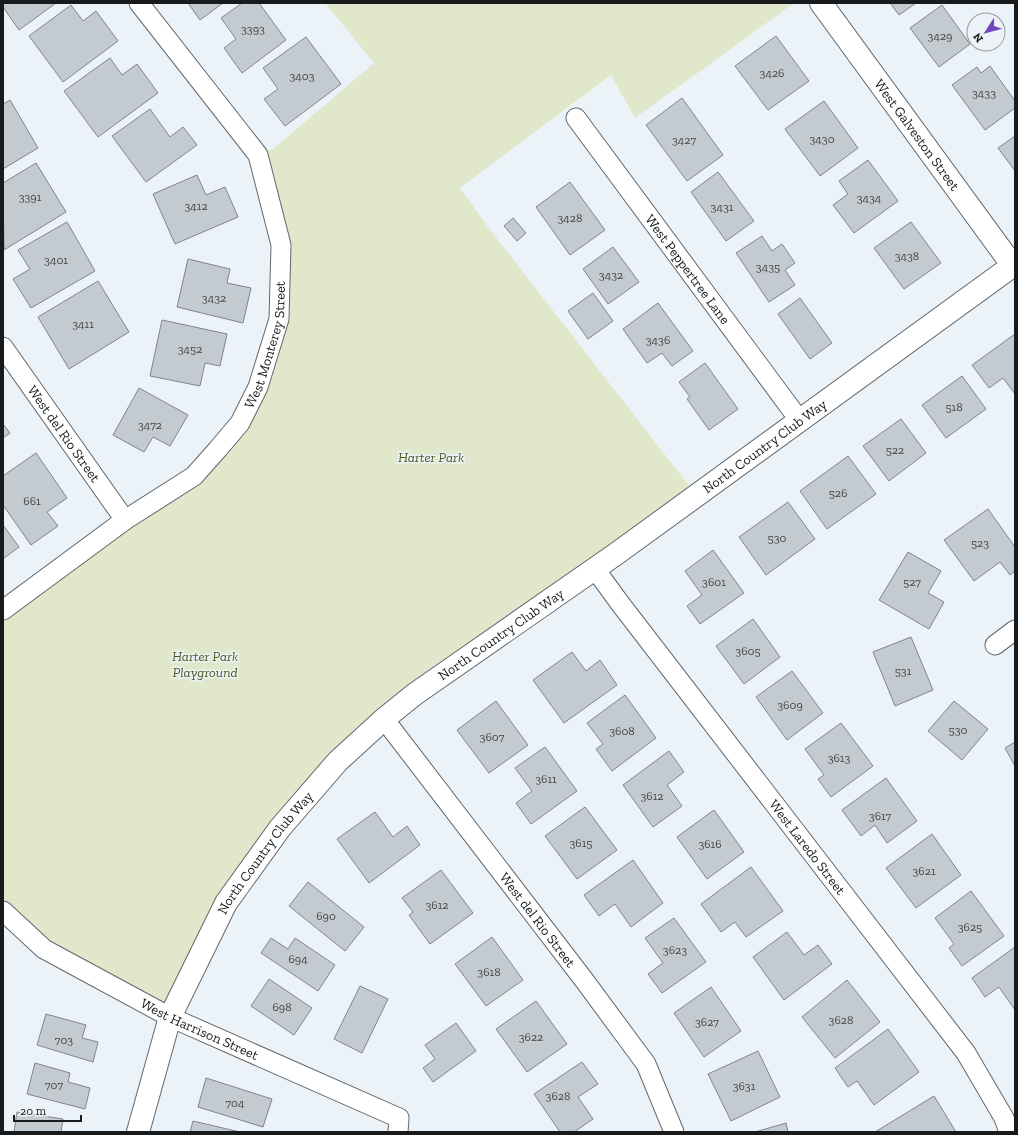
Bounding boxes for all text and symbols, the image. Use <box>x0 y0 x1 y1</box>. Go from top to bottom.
north arrow <box>966 12 1006 52</box>
house number: 3393 <box>241 22 265 36</box>
house number: 3429 <box>928 29 952 43</box>
text: N <box>970 30 986 45</box>
house number: 3426 <box>760 66 784 80</box>
house number: 3403 <box>289 69 315 83</box>
street label: West Galveston Street <box>870 76 963 195</box>
house number: 3433 <box>972 86 996 100</box>
house number: 3430 <box>809 132 835 146</box>
house number: 3427 <box>672 133 696 147</box>
house number: 3391 <box>19 190 42 204</box>
house number: 3434 <box>857 191 882 205</box>
house number: 3412 <box>184 199 208 213</box>
house number: 3431 <box>711 200 734 214</box>
house number: 3428 <box>558 211 582 225</box>
street label: West Peppertree Lane <box>641 211 734 328</box>
house number: 3438 <box>895 249 919 263</box>
house number: 3401 <box>44 253 68 267</box>
house number: 3435 <box>756 260 780 274</box>
house number: 3432 <box>599 268 623 282</box>
street label: West Monterey Street <box>241 280 289 411</box>
house number: 3432 <box>202 291 226 305</box>
house number: 3411 <box>72 317 94 331</box>
house number: 3436 <box>646 333 670 347</box>
house number: 3452 <box>178 342 202 356</box>
street label: West del Rio Street <box>24 382 104 486</box>
street label: North Country Club Way <box>699 395 831 497</box>
house number: 518 <box>945 400 963 414</box>
house number: 3472 <box>138 418 162 432</box>
house number: 522 <box>886 443 904 457</box>
park label: Harter Park <box>398 449 464 466</box>
house number: 526 <box>829 486 847 500</box>
house number: 661 <box>23 494 41 508</box>
house number: 530 <box>768 531 787 545</box>
house number: 523 <box>971 536 989 550</box>
house number: 3601 <box>702 575 726 589</box>
house number: 527 <box>903 575 921 589</box>
street label: North Country Club Way <box>435 585 568 684</box>
house number: 3605 <box>735 644 761 658</box>
park label: Harter Park Playground <box>172 648 238 681</box>
house number: 531 <box>895 664 912 678</box>
house number: 3609 <box>777 698 803 712</box>
house number: 530 <box>949 723 968 737</box>
house number: 3608 <box>609 724 635 738</box>
house number: 3607 <box>480 730 505 744</box>
house number: 3613 <box>828 751 850 765</box>
house number: 3611 <box>535 772 557 786</box>
street label: North Country Club Way <box>214 787 317 917</box>
house number: 3612 <box>640 789 664 803</box>
street label: West Laredo Street <box>765 796 850 899</box>
house number: 3617 <box>869 809 891 823</box>
house number: 3615 <box>569 836 593 850</box>
house number: 3616 <box>698 837 722 851</box>
house number: 3621 <box>912 864 936 878</box>
street label: West del Rio Street <box>496 869 580 971</box>
house number: 3612 <box>425 898 449 912</box>
house number: 690 <box>316 909 336 923</box>
house number: 3625 <box>958 920 982 934</box>
house number: 3623 <box>663 943 687 957</box>
house number: 694 <box>288 952 308 966</box>
house number: 3618 <box>477 965 501 979</box>
street label: West Harrison Street <box>138 995 262 1064</box>
house number: 698 <box>272 1000 292 1014</box>
house number: 3628 <box>829 1013 853 1027</box>
house number: 3627 <box>695 1015 719 1029</box>
house number: 3622 <box>519 1030 543 1044</box>
house number: 703 <box>55 1033 73 1047</box>
house number: 707 <box>45 1078 63 1092</box>
house number: 3631 <box>733 1079 756 1093</box>
house number: 3628 <box>546 1089 570 1103</box>
house number: 704 <box>225 1096 245 1110</box>
scale bar <box>14 1097 81 1123</box>
text: 20 m <box>20 1104 47 1118</box>

